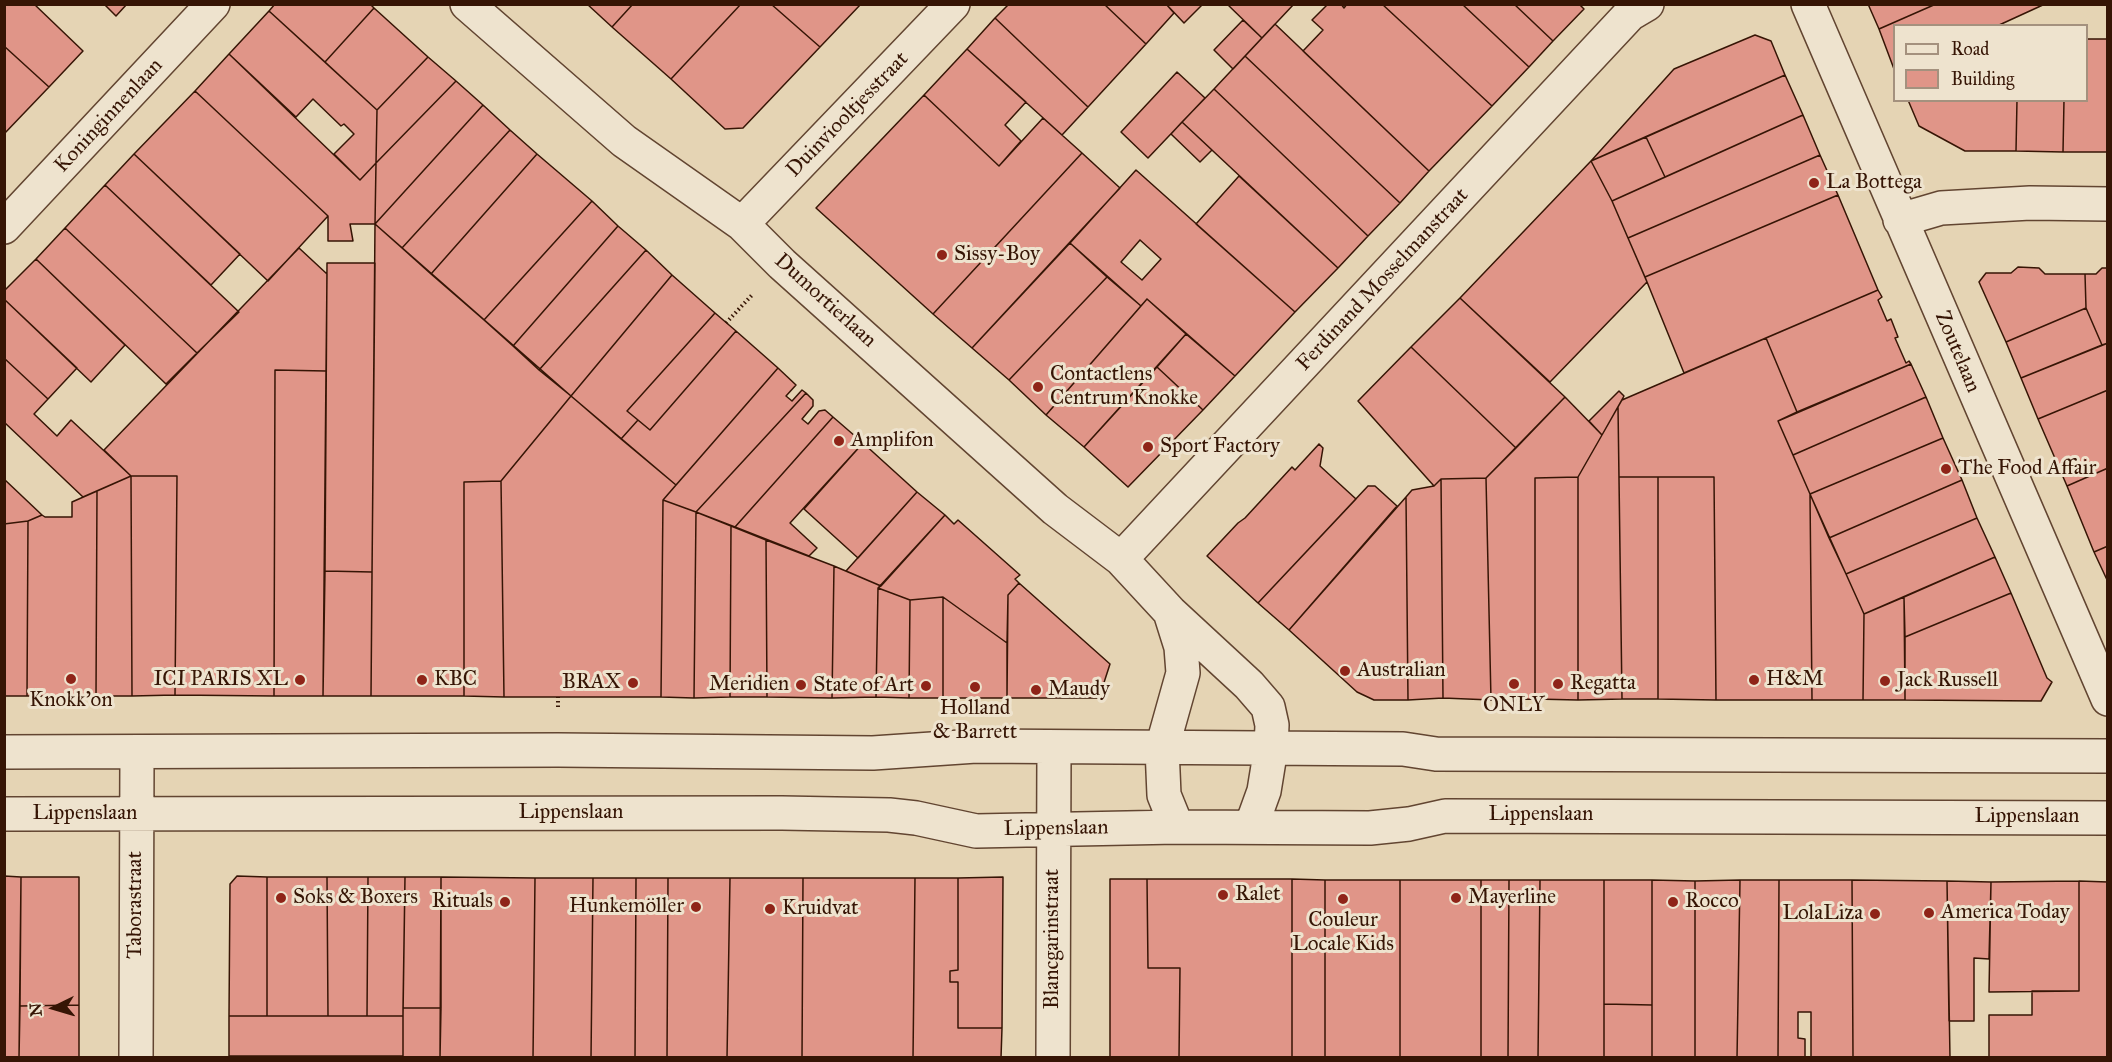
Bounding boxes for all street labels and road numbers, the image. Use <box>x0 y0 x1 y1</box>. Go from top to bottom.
street label: Duinviooltjesstraat <box>782 47 914 183</box>
street label: Koninginnenlaan <box>50 54 168 178</box>
street label: Ferdinand Mosselmanstraat <box>1292 183 1474 377</box>
street label: Dumortierlaan <box>769 249 881 353</box>
street label: Zoutelaan <box>1929 307 1985 397</box>
street label: Lippenslaan <box>519 800 623 826</box>
street label: Lippenslaan <box>33 801 137 827</box>
street label: Lippenslaan <box>1489 802 1593 828</box>
street label: Lippenslaan <box>1975 804 2079 830</box>
street label: Lippenslaan <box>1003 815 1109 843</box>
street label: Taborastraat <box>123 851 149 959</box>
street label: Blancgarinstraat <box>1040 869 1066 1009</box>

